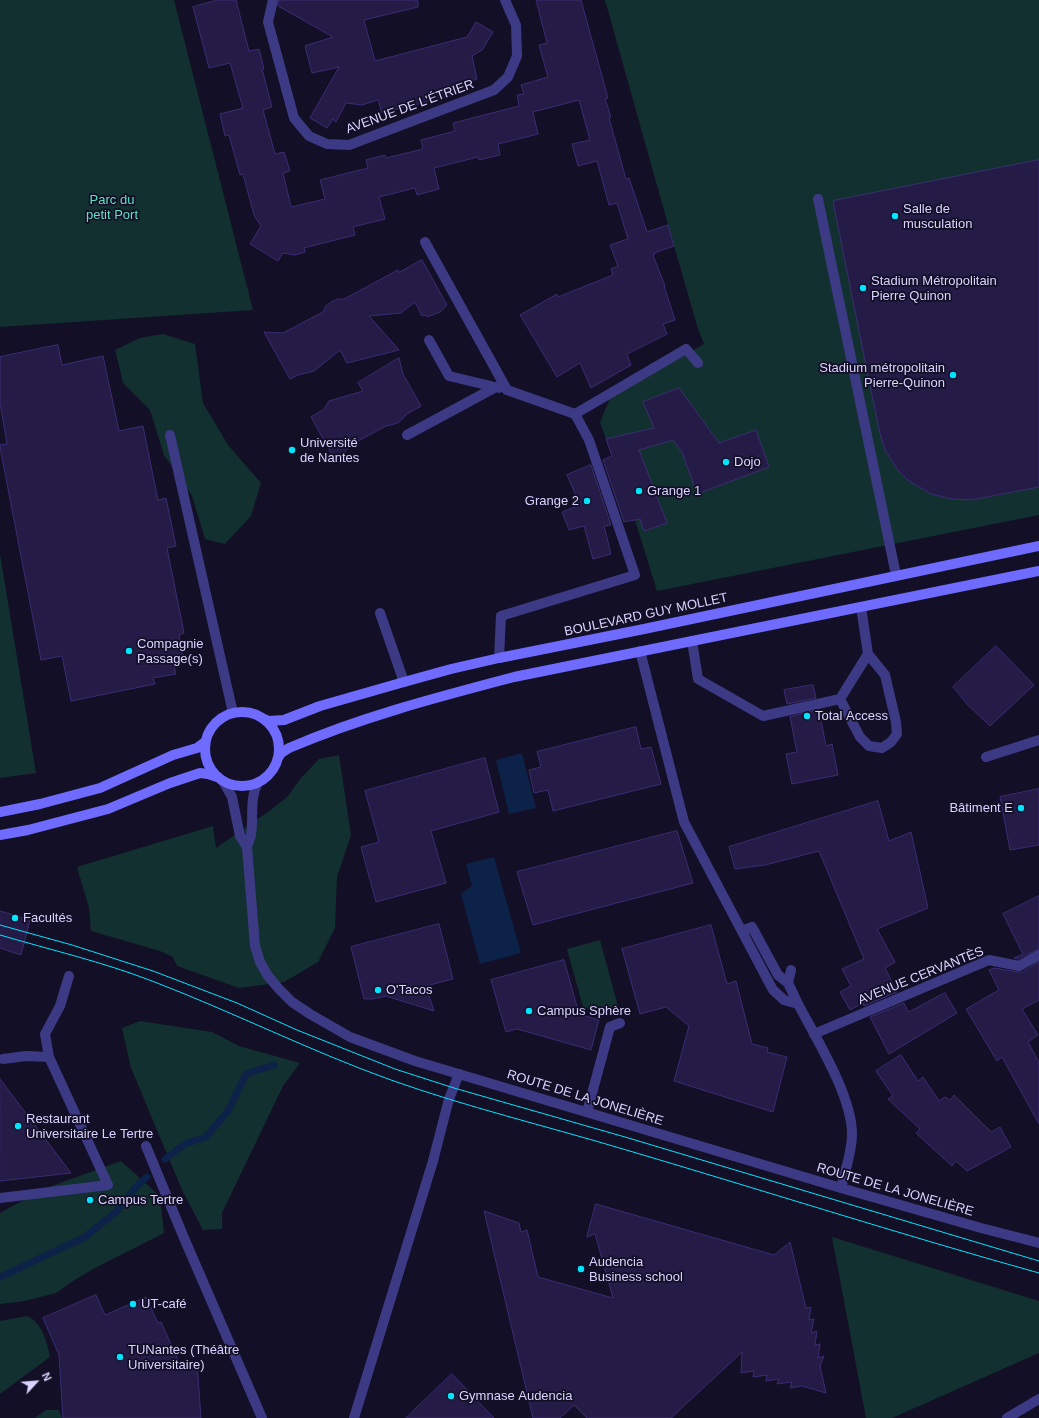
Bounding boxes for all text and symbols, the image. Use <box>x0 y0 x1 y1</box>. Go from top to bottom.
street label: AVENUE DE L'ÉTRIER <box>344 77 476 137</box>
park label: Parc du petit Port <box>86 192 138 223</box>
place label: Salle de musculation <box>903 201 972 232</box>
marker: Salle de musculation <box>890 211 900 221</box>
place label: Stadium Métropolitain Pierre Quinon <box>871 273 997 304</box>
marker: Stadium Métropolitain Pierre Quinon <box>858 283 868 293</box>
place label: Stadium métropolitain Pierre-Quinon <box>819 360 945 391</box>
marker: Stadium métropolitain Pierre-Quinon <box>948 370 958 380</box>
place label: Université de Nantes <box>300 435 359 466</box>
marker: Université de Nantes <box>287 445 297 455</box>
place label: Dojo <box>734 454 761 470</box>
marker: Dojo <box>721 457 731 467</box>
place label: Grange 1 <box>647 483 701 499</box>
marker: Grange 1 <box>634 486 644 496</box>
place label: Grange 2 <box>525 493 579 509</box>
marker: Grange 2 <box>582 496 592 506</box>
street label: BOULEVARD GUY MOLLET <box>563 590 729 640</box>
place label: Compagnie Passage(s) <box>137 636 203 667</box>
marker: Compagnie Passage(s) <box>124 646 134 656</box>
place label: Total Access <box>815 708 888 724</box>
marker: Total Access <box>802 711 812 721</box>
place label: Bâtiment E <box>949 800 1013 816</box>
marker: Bâtiment E <box>1016 803 1026 813</box>
place label: Facultés <box>23 910 72 926</box>
marker: Facultés <box>10 913 20 923</box>
street label: AVENUE CERVANTÈS <box>856 944 986 1008</box>
place label: O'Tacos <box>386 982 433 998</box>
marker: O'Tacos <box>373 985 383 995</box>
place label: Campus Sphère <box>537 1003 631 1019</box>
marker: Campus Sphère <box>524 1006 534 1016</box>
street label: ROUTE DE LA JONELIÈRE <box>505 1067 665 1129</box>
place label: Restaurant Universitaire Le Tertre <box>26 1111 153 1142</box>
marker: Restaurant Universitaire Le Tertre <box>13 1121 23 1131</box>
street label: ROUTE DE LA JONELIÈRE <box>815 1160 975 1220</box>
place label: Campus Tertre <box>98 1192 183 1208</box>
marker: Campus Tertre <box>85 1195 95 1205</box>
place label: Audencia Business school <box>589 1254 683 1285</box>
marker: Audencia Business school <box>576 1264 586 1274</box>
place label: UT-café <box>141 1296 187 1312</box>
marker: UT-café <box>128 1299 138 1309</box>
place label: TUNantes (Théâtre Universitaire) <box>128 1342 239 1373</box>
marker: TUNantes (Théâtre Universitaire) <box>115 1352 125 1362</box>
north arrow <box>16 1362 56 1402</box>
text: N <box>40 1371 54 1383</box>
place label: Gymnase Audencia <box>459 1388 572 1404</box>
marker: Gymnase Audencia <box>446 1391 456 1401</box>

